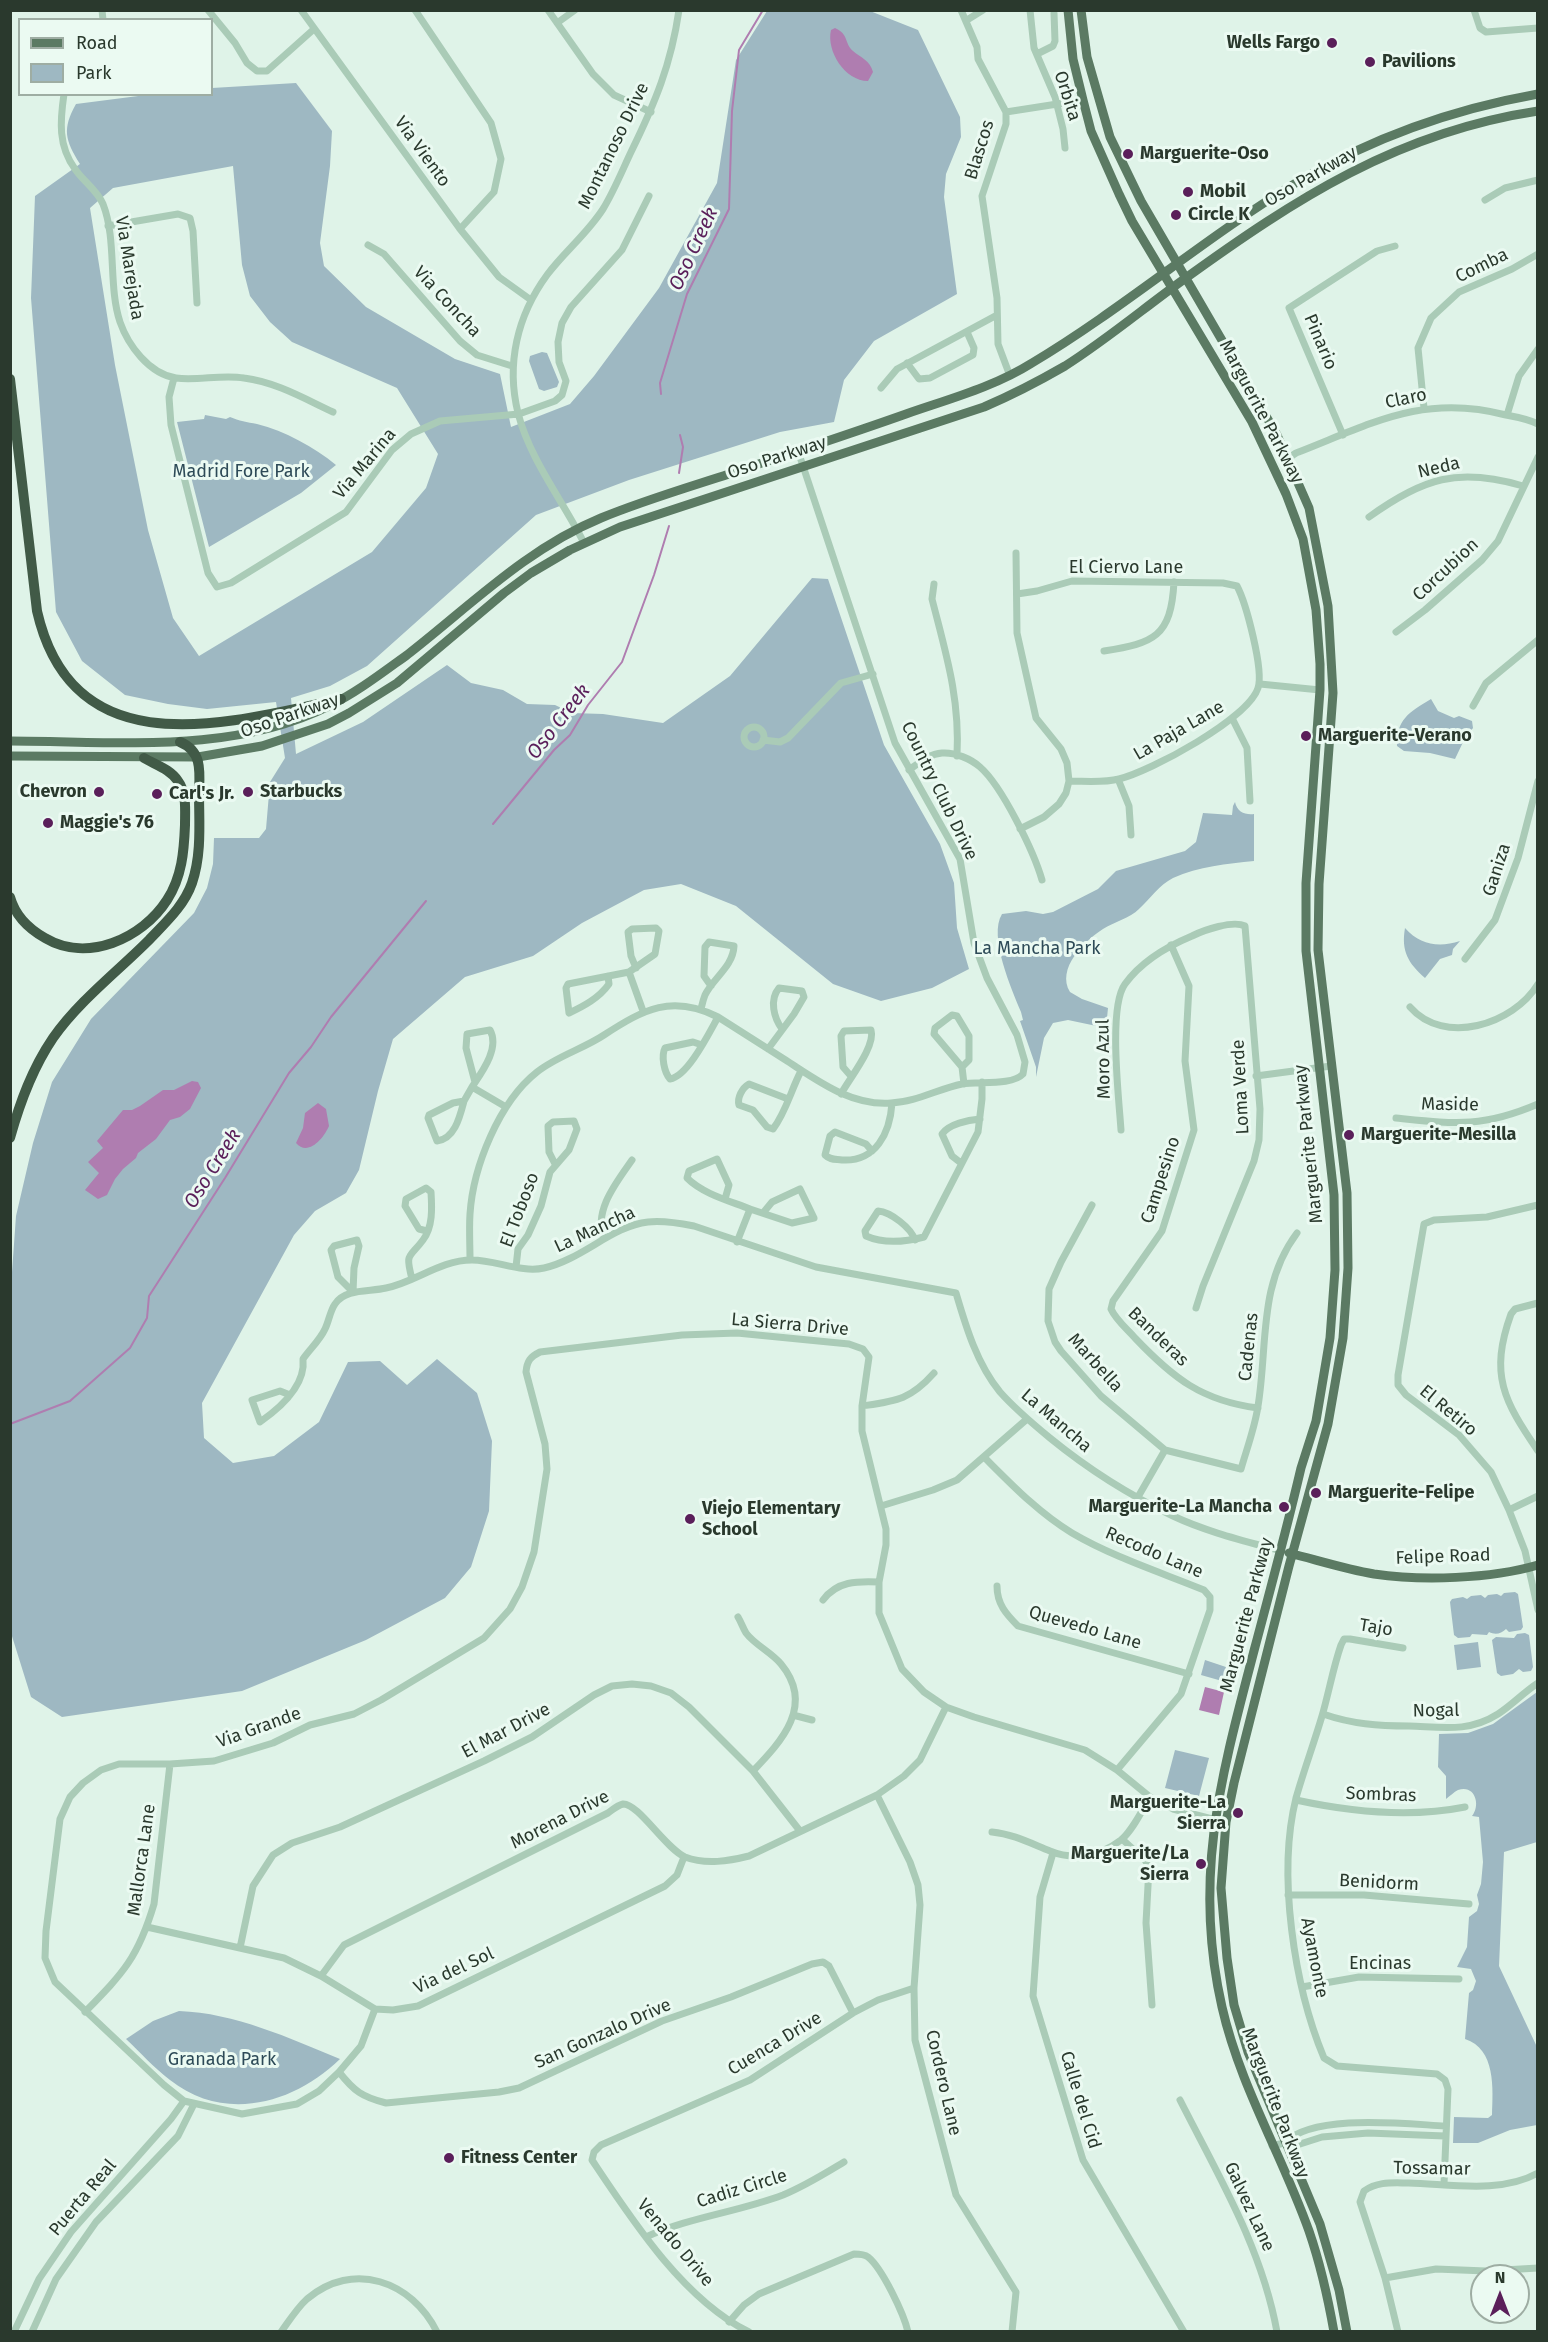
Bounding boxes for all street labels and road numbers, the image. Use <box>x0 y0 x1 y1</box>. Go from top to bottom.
street label: Orbita <box>1049 68 1085 124</box>
street label: Montanoso Drive <box>574 79 654 213</box>
street label: Via Viento <box>389 113 455 191</box>
street label: Blascos <box>961 118 999 182</box>
street label: Oso Parkway <box>1261 142 1361 212</box>
street label: Via Marejada <box>110 214 148 322</box>
street label: Comba <box>1452 244 1512 288</box>
street label: Via Concha <box>409 262 485 342</box>
street label: Pinario <box>1299 311 1341 373</box>
street label: Marguerite Parkway <box>1214 337 1308 487</box>
street label: Claro <box>1383 384 1429 414</box>
street label: Via Marina <box>329 424 401 504</box>
street label: Oso Parkway <box>725 432 829 484</box>
street label: Neda <box>1416 453 1462 483</box>
street label: Corcubion <box>1409 534 1483 606</box>
street label: El Ciervo Lane <box>1069 557 1183 579</box>
street label: Oso Parkway <box>238 689 342 743</box>
street label: La Paja Lane <box>1130 696 1228 766</box>
street label: Country Club Drive <box>896 718 982 864</box>
street label: Ganiza <box>1478 841 1516 899</box>
street label: Moro Azul <box>1093 1019 1115 1099</box>
street label: Loma Verde <box>1228 1039 1254 1135</box>
street label: Marguerite Parkway <box>1290 1064 1328 1224</box>
street label: Maside <box>1421 1094 1479 1116</box>
street label: Campesino <box>1137 1134 1185 1226</box>
street label: El Toboso <box>496 1169 544 1251</box>
street label: La Mancha <box>551 1202 639 1258</box>
street label: Banderas <box>1123 1303 1193 1371</box>
street label: La Sierra Drive <box>730 1309 850 1341</box>
street label: Cadenas <box>1235 1312 1263 1382</box>
street label: Marbella <box>1063 1329 1127 1397</box>
street label: El Retiro <box>1415 1381 1481 1441</box>
street label: La Mancha <box>1016 1384 1096 1458</box>
street label: Recodo Lane <box>1102 1523 1206 1583</box>
street label: Marguerite Parkway <box>1216 1535 1278 1695</box>
street label: Felipe Road <box>1395 1545 1491 1569</box>
street label: Quevedo Lane <box>1026 1602 1144 1654</box>
street label: Tajo <box>1358 1615 1394 1641</box>
street label: El Mar Drive <box>458 1699 554 1763</box>
street label: Nogal <box>1412 1700 1460 1722</box>
street label: Via Grande <box>214 1703 304 1753</box>
street label: Sombras <box>1345 1783 1417 1807</box>
street label: Morena Drive <box>507 1786 613 1854</box>
street label: Mallorca Lane <box>123 1803 161 1917</box>
street label: Benidorm <box>1338 1870 1420 1896</box>
street label: Ayamonte <box>1296 1916 1332 2000</box>
street label: Via del Sol <box>411 1943 497 1999</box>
street label: Encinas <box>1349 1953 1411 1975</box>
street label: San Gonzalo Drive <box>531 1994 675 2074</box>
street label: Cuenca Drive <box>724 2007 826 2081</box>
street label: Marguerite Parkway <box>1236 2025 1314 2181</box>
street label: Cordero Lane <box>920 2028 966 2138</box>
street label: Calle del Cid <box>1055 2049 1105 2151</box>
street label: Puerta Real <box>45 2155 121 2241</box>
street label: Tossamar <box>1393 2158 1471 2180</box>
street label: Galvez Lane <box>1219 2159 1279 2255</box>
street label: Cadiz Circle <box>694 2165 790 2213</box>
street label: Venado Drive <box>632 2195 718 2291</box>

